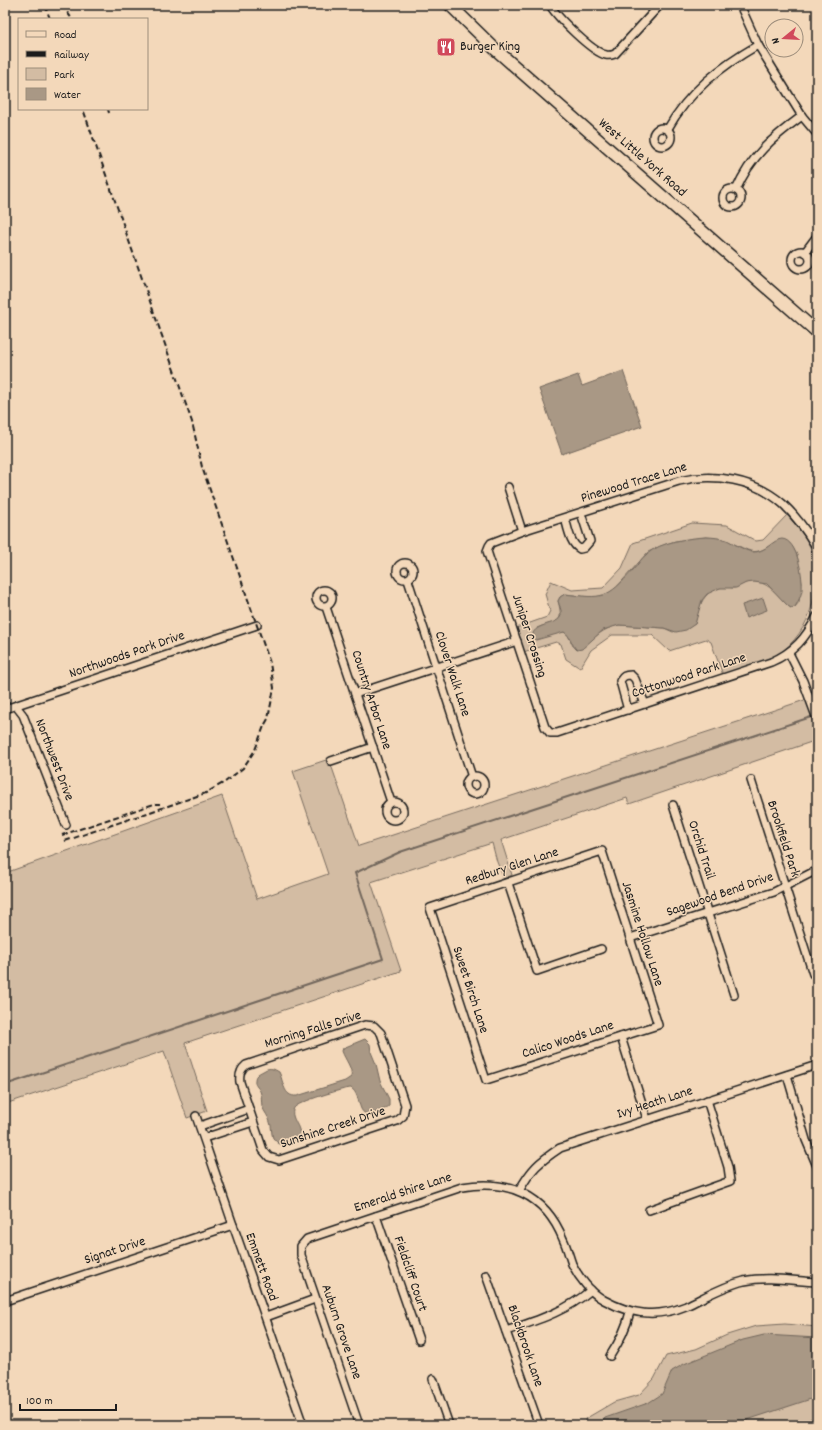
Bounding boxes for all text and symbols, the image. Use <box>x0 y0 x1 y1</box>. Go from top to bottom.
legend <box>18 18 148 110</box>
north arrow <box>764 18 804 58</box>
text: Road <box>54 27 76 44</box>
text: N <box>768 35 785 46</box>
restaurant icon: Burger King <box>435 36 457 58</box>
place label: Burger King <box>460 37 520 57</box>
text: Railway <box>54 47 90 64</box>
text: Park <box>54 67 75 84</box>
text: Water <box>54 87 81 104</box>
street label: West Little York Road <box>593 114 691 202</box>
street label: Pinewood Trace Lane <box>578 457 690 509</box>
street label: Juniper Crossing <box>506 592 552 680</box>
street label: Northwoods Park Drive <box>66 626 188 684</box>
street label: Clover Walk Lane <box>429 629 475 719</box>
street label: Country Arbor Lane <box>346 648 396 752</box>
street label: Cottonwood Park Lane <box>629 648 749 704</box>
street label: Northwest Drive <box>29 716 79 804</box>
street label: Brookfield Park <box>761 798 805 880</box>
street label: Orchid Trail <box>682 818 720 883</box>
street label: Redbury Glen Lane <box>463 843 561 891</box>
street label: Sagewood Bend Drive <box>664 867 776 923</box>
street label: Jasmine Hollow Lane <box>616 879 668 989</box>
street label: Sweet Birch Lane <box>447 944 493 1036</box>
street label: Morning Falls Drive <box>262 1006 364 1054</box>
street label: Calico Woods Lane <box>519 1016 617 1064</box>
street label: Ivy Heath Lane <box>615 1081 695 1125</box>
street label: Sunshine Creek Drive <box>278 1102 388 1154</box>
street label: Emerald Shire Lane <box>352 1168 454 1218</box>
street label: Emmett Road <box>239 1230 283 1304</box>
street label: Signat Drive <box>82 1232 148 1270</box>
street label: Fieldcliff Court <box>388 1234 432 1314</box>
street label: Auburn Grove Lane <box>315 1282 367 1382</box>
street label: Blackbrook Lane <box>502 1302 548 1390</box>
scale bar <box>20 1386 116 1412</box>
text: 100 m <box>26 1393 53 1410</box>

